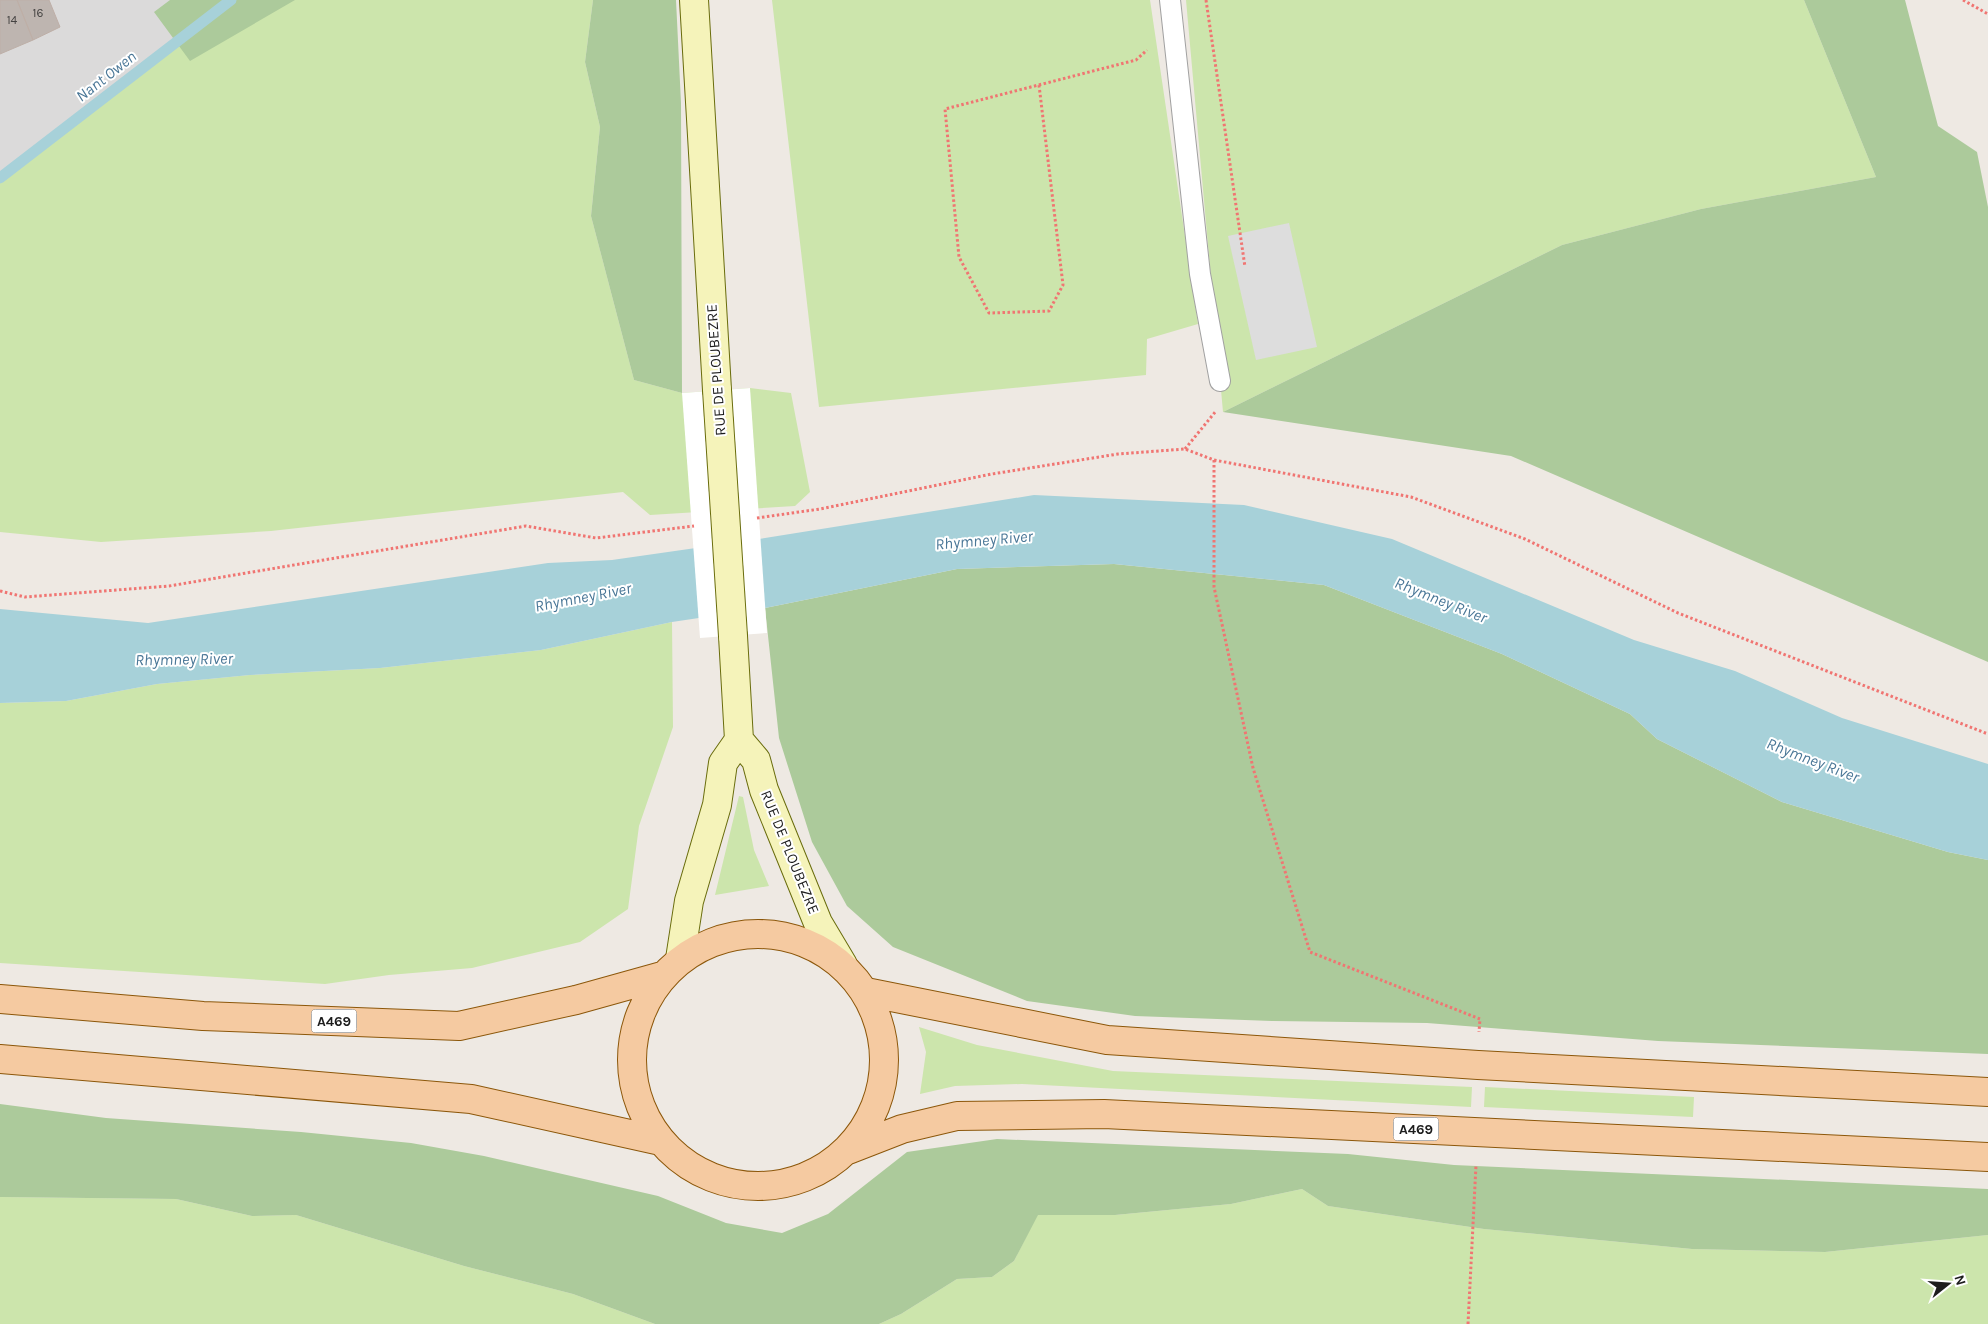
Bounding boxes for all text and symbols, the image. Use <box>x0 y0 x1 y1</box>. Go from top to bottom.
house number: 16 <box>33 6 44 20</box>
house number: 14 <box>7 13 18 27</box>
water label: Nant Owen <box>72 47 140 105</box>
street label: RUE DE PLOUBEZRE <box>702 304 730 436</box>
water label: Rhymney River <box>934 526 1034 554</box>
water label: Rhymney River <box>1392 573 1490 627</box>
water label: Rhymney River <box>533 578 633 616</box>
water label: Rhymney River <box>135 649 234 669</box>
water label: Rhymney River <box>1764 734 1863 787</box>
street label: RUE DE PLOUBEZRE <box>757 787 823 917</box>
road number: A469 <box>312 1009 356 1032</box>
road number: A469 <box>1394 1118 1438 1140</box>
north arrow <box>1923 1259 1973 1309</box>
text: N <box>1950 1273 1970 1288</box>

